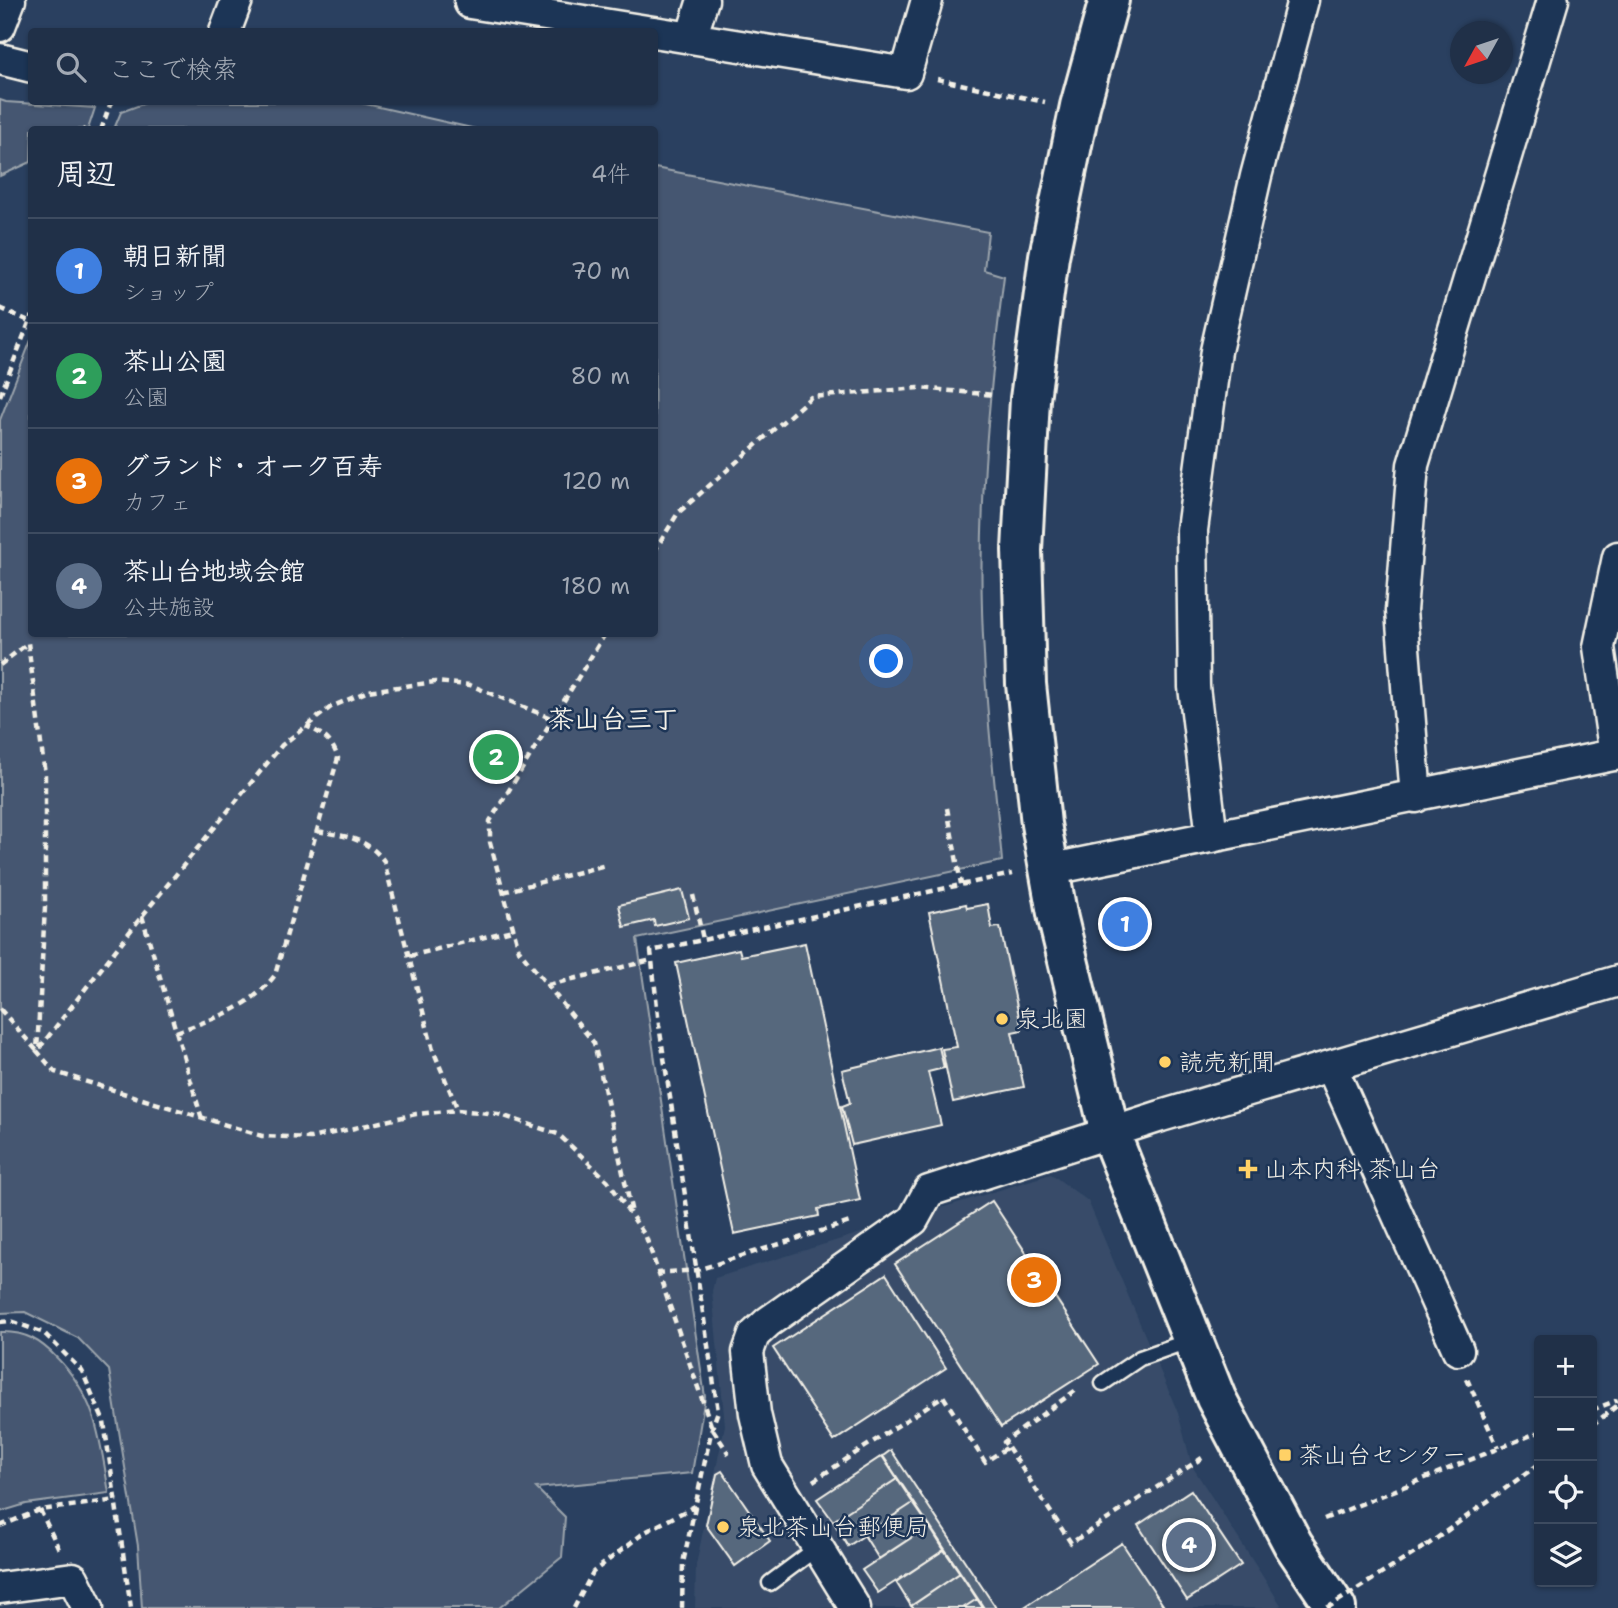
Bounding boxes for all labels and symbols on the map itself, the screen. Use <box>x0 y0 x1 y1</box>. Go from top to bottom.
north arrow <box>1450 21 1513 84</box>
your location <box>869 644 903 678</box>
district label: 茶山台三丁 <box>548 701 678 736</box>
pin: 2 <box>473 731 519 783</box>
pin: 1 <box>1102 898 1148 950</box>
place label: 泉北園 <box>1016 1003 1088 1035</box>
marker: 泉北園 <box>994 1011 1010 1027</box>
place label: 読売新聞 <box>1179 1046 1275 1078</box>
marker: 読売新聞 <box>1157 1054 1173 1070</box>
place label: 山本内科 茶山台 <box>1264 1153 1440 1185</box>
marker: 山本内科 茶山台 <box>1238 1159 1258 1179</box>
pin: 3 <box>1011 1254 1057 1306</box>
place label: 茶山台センター <box>1299 1439 1466 1471</box>
marker: 茶山台センター <box>1277 1447 1293 1463</box>
place label: 泉北茶山台郵便局 <box>737 1511 929 1543</box>
marker: 泉北茶山台郵便局 <box>715 1519 731 1535</box>
pin: 4 <box>1166 1519 1212 1571</box>

